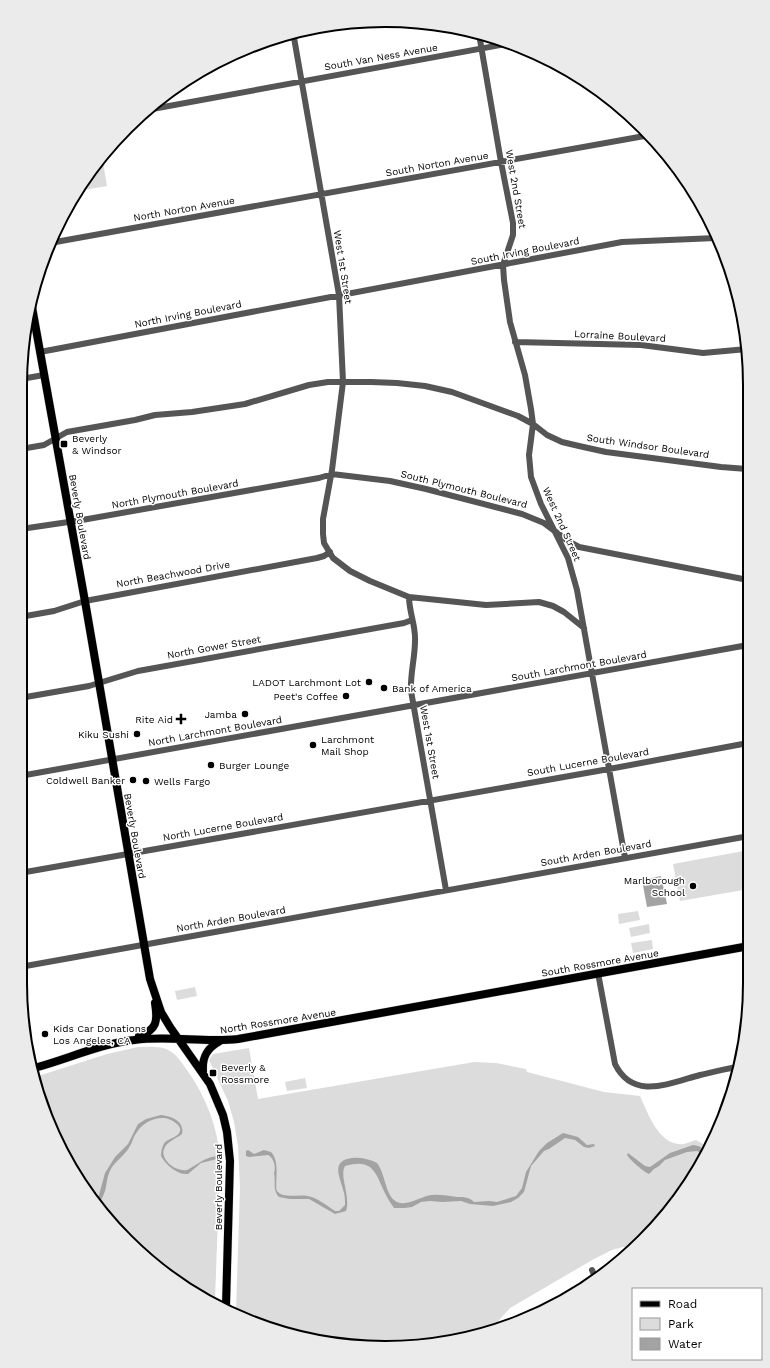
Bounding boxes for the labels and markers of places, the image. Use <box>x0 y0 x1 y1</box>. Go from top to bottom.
place label: Beverly & Windsor <box>72 433 121 456</box>
marker: Beverly & Windsor <box>59 439 69 449</box>
place label: LADOT Larchmont Lot <box>252 677 362 688</box>
marker: LADOT Larchmont Lot <box>364 677 374 687</box>
marker: Bank of America <box>379 683 389 693</box>
place label: Bank of America <box>392 683 472 694</box>
place label: Peet's Coffee <box>273 691 338 702</box>
marker: Peet's Coffee <box>341 691 351 701</box>
place label: Jamba <box>204 709 237 720</box>
marker: Jamba <box>240 709 250 719</box>
place label: Rite Aid <box>135 714 173 725</box>
marker: Rite Aid <box>176 714 186 724</box>
place label: Kiku Sushi <box>78 729 129 740</box>
marker: Kiku Sushi <box>132 729 142 739</box>
place label: Larchmont Mail Shop <box>321 734 375 757</box>
marker: Larchmont Mail Shop <box>308 740 318 750</box>
marker: Burger Lounge <box>206 760 216 770</box>
place label: Burger Lounge <box>219 760 289 771</box>
place label: Coldwell Banker <box>46 775 125 786</box>
marker: Coldwell Banker <box>128 775 138 785</box>
marker: Wells Fargo <box>141 776 151 786</box>
place label: Wells Fargo <box>154 776 210 787</box>
place label: Marlborough School <box>624 875 685 898</box>
marker: Marlborough School <box>688 881 698 891</box>
place label: Kids Car Donations Los Angeles, CA <box>53 1023 146 1046</box>
marker: Kids Car Donations Los Angeles, CA <box>40 1029 50 1039</box>
place label: Beverly & Rossmore <box>221 1062 269 1085</box>
marker: Beverly & Rossmore <box>208 1068 218 1078</box>

